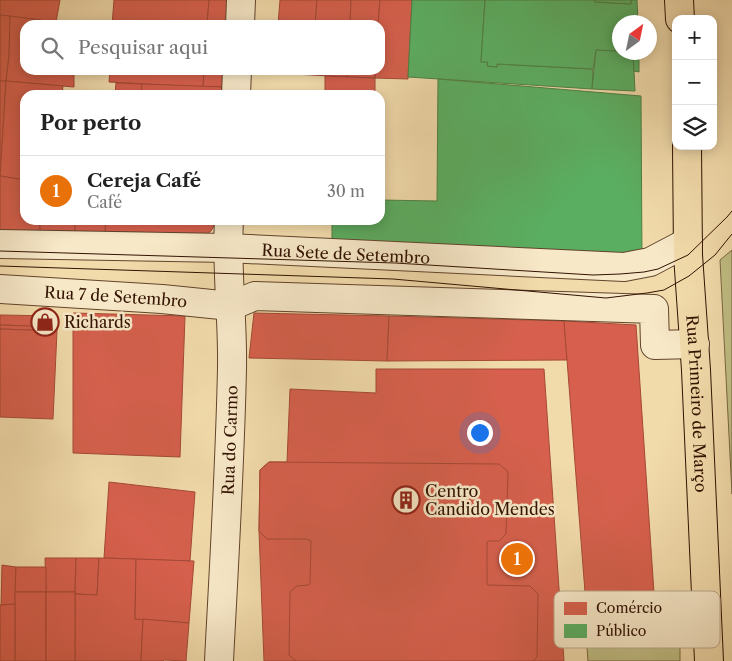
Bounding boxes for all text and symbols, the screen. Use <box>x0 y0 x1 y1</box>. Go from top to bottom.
north arrow <box>612 15 657 60</box>
map controls <box>672 15 717 150</box>
button: + <box>672 15 717 60</box>
search box <box>20 20 385 75</box>
icon: search <box>38 34 66 62</box>
text: Pesquisar aqui <box>78 36 208 59</box>
button: − <box>672 60 717 105</box>
button: layers <box>672 105 717 150</box>
text: Por perto <box>40 110 141 135</box>
text: Cereja Café <box>87 169 201 192</box>
text: 1 <box>52 181 60 201</box>
text: 30 m <box>327 181 365 201</box>
text: Café <box>87 192 122 212</box>
street label: Rua Sete de Setembro <box>261 240 431 268</box>
street label: Rua 7 de Setembro <box>44 282 188 312</box>
shop icon: Richards <box>30 307 60 337</box>
place label: Richards <box>64 312 131 332</box>
street label: Rua Primeiro de Março <box>682 314 711 493</box>
street label: Rua do Carmo <box>218 385 242 496</box>
your location <box>467 420 493 446</box>
place label: Centro Candido Mendes <box>425 481 555 519</box>
building icon: Centro Candido Mendes <box>391 485 421 515</box>
pin: 1 <box>501 540 533 578</box>
legend <box>554 591 720 648</box>
text: Comércio <box>596 599 662 617</box>
text: Público <box>596 622 646 640</box>

